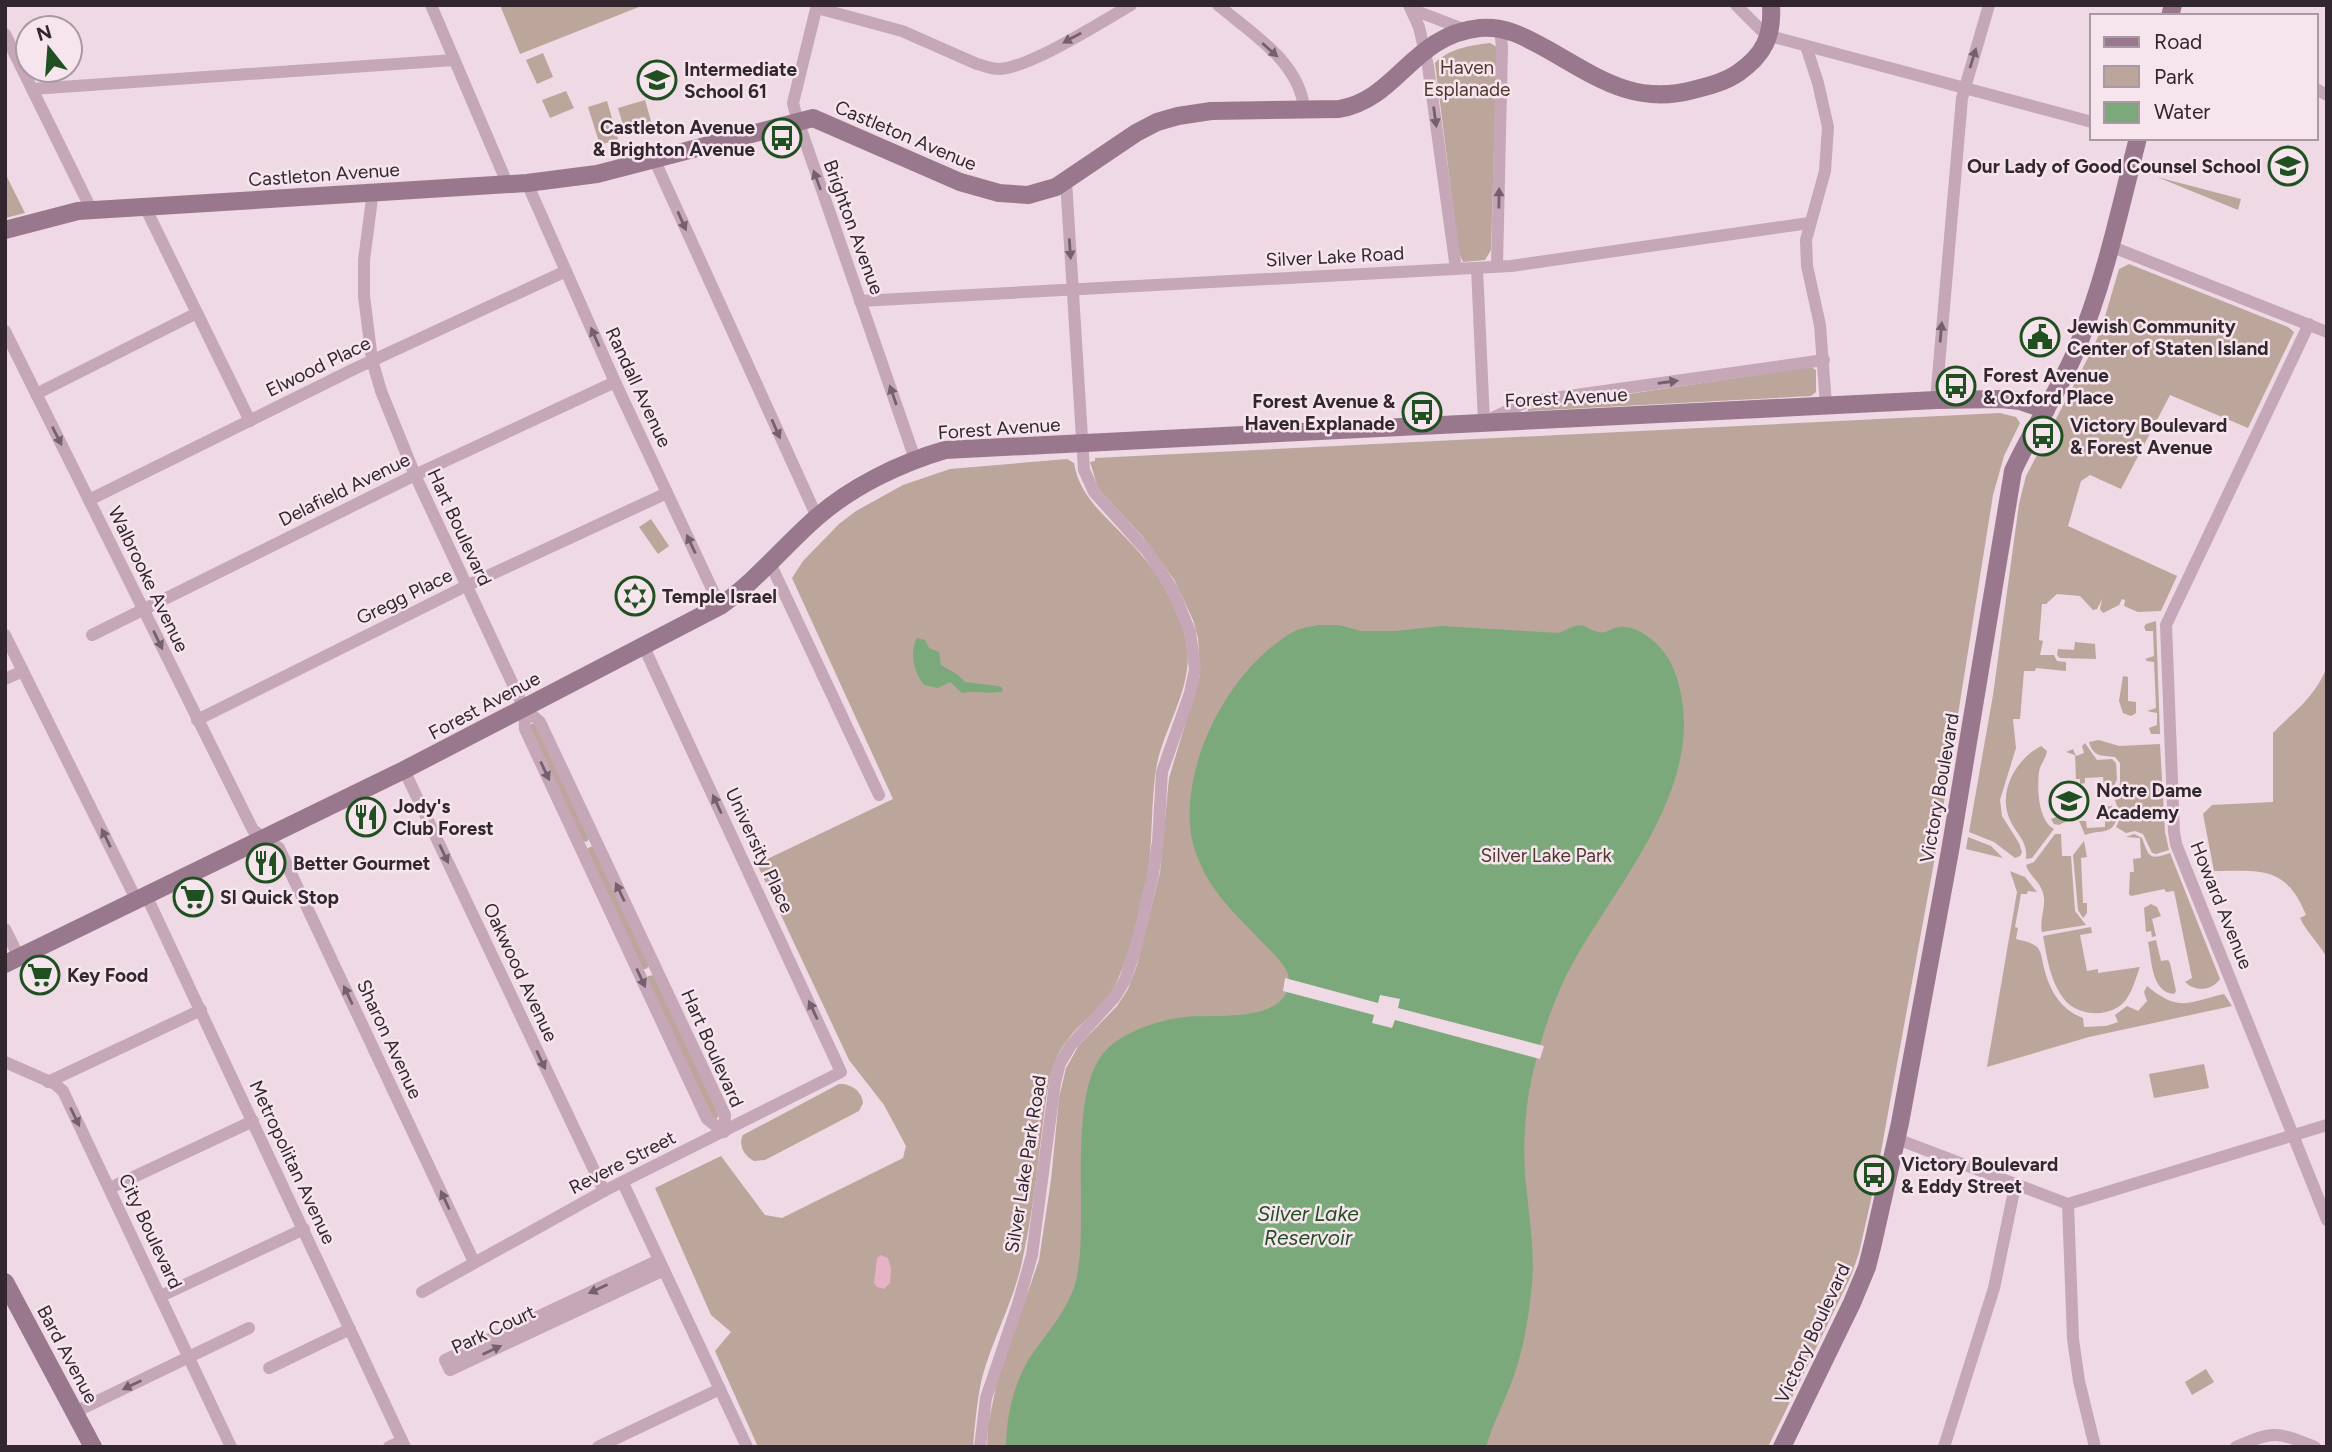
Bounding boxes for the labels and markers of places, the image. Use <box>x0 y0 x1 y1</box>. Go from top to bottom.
place label: Intermediate School 61 <box>684 58 797 103</box>
school or university icon: Intermediate School 61 <box>636 59 678 101</box>
place label: Castleton Avenue & Brighton Avenue <box>593 116 755 161</box>
bus stop icon: Castleton Avenue & Brighton Avenue <box>761 117 803 159</box>
school or university icon: Our Lady of Good Counsel School <box>2267 145 2309 187</box>
place label: Our Lady of Good Counsel School <box>1967 155 2261 178</box>
place label: Jewish Community Center of Staten Island <box>2067 315 2269 360</box>
public building icon: Jewish Community Center of Staten Island <box>2019 316 2061 358</box>
place label: Forest Avenue & Oxford Place <box>1983 364 2114 409</box>
bus stop icon: Forest Avenue & Oxford Place <box>1935 365 1977 407</box>
place label: Forest Avenue & Haven Explanade <box>1244 390 1396 435</box>
bus stop icon: Forest Avenue & Haven Explanade <box>1401 391 1443 433</box>
place label: Victory Boulevard & Forest Avenue <box>2070 414 2227 459</box>
bus stop icon: Victory Boulevard & Forest Avenue <box>2022 415 2064 457</box>
synagogue icon: Temple Israel <box>614 575 656 617</box>
place label: Temple Israel <box>662 585 777 608</box>
place label: Notre Dame Academy <box>2096 779 2203 824</box>
school or university icon: Notre Dame Academy <box>2048 780 2090 822</box>
place label: Jody's Club Forest <box>393 795 494 840</box>
restaurant icon: Jody's Club Forest <box>345 796 387 838</box>
restaurant icon: Better Gourmet <box>245 842 287 884</box>
place label: Better Gourmet <box>293 852 431 875</box>
supermarket icon: SI Quick Stop <box>172 876 214 918</box>
place label: SI Quick Stop <box>220 886 339 909</box>
supermarket icon: Key Food <box>19 954 61 996</box>
place label: Key Food <box>67 964 148 987</box>
place label: Victory Boulevard & Eddy Street <box>1901 1153 2058 1198</box>
bus stop icon: Victory Boulevard & Eddy Street <box>1853 1154 1895 1196</box>

